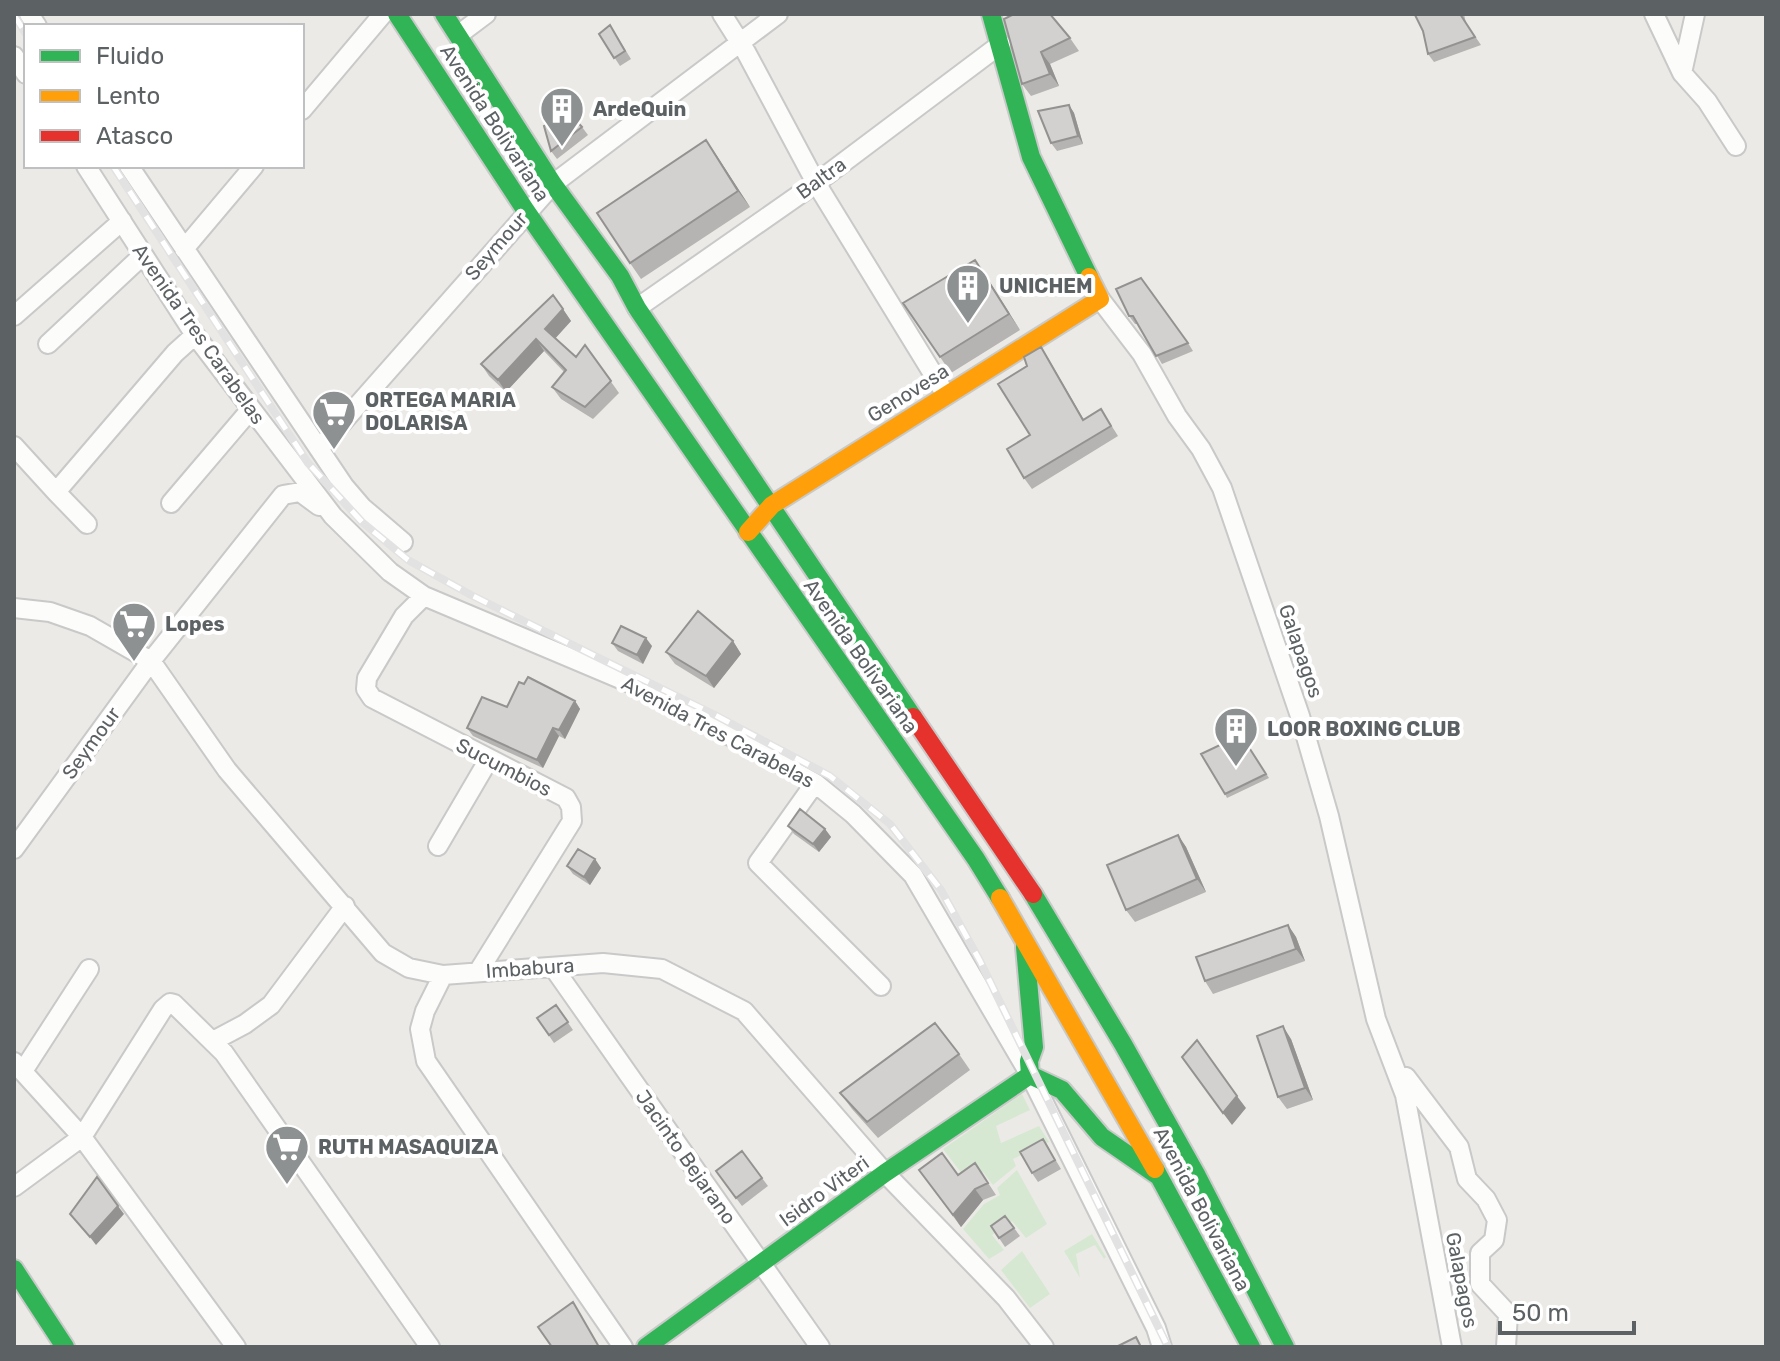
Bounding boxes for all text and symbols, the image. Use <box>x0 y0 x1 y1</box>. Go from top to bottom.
legend <box>24 24 304 168</box>
street label: Avenida Bolivariana <box>435 40 555 206</box>
text: Fluido <box>96 42 164 70</box>
text: Lento <box>96 82 160 110</box>
building icon: ArdeQuin <box>538 85 586 148</box>
place label: ArdeQuin <box>593 97 686 121</box>
text: Atasco <box>96 122 173 150</box>
street label: Baltra <box>791 152 851 204</box>
street label: Seymour <box>460 206 533 285</box>
street label: Avenida Tres Carabelas <box>128 239 270 429</box>
building icon: UNICHEM <box>944 262 992 325</box>
place label: UNICHEM <box>999 274 1093 298</box>
street label: Genovesa <box>863 359 953 427</box>
supermarket icon: ORTEGA MARIA DOLARISA <box>310 388 358 451</box>
place label: ORTEGA MARIA DOLARISA <box>365 388 517 435</box>
street label: Avenida Bolivariana <box>799 574 923 738</box>
supermarket icon: Lopes <box>110 600 158 663</box>
street label: Galapagos <box>1274 601 1328 701</box>
place label: Lopes <box>165 612 225 636</box>
street label: Avenida Tres Carabelas <box>618 671 818 793</box>
street label: Seymour <box>57 702 125 784</box>
building icon: LOOR BOXING CLUB <box>1212 705 1260 768</box>
place label: LOOR BOXING CLUB <box>1267 717 1461 741</box>
street label: Sucumbios <box>452 733 556 801</box>
street label: Imbabura <box>485 953 575 983</box>
street label: Jacinto Bejarano <box>631 1085 741 1229</box>
supermarket icon: RUTH MASAQUIZA <box>263 1123 311 1186</box>
street label: Avenida Bolivariana <box>1149 1123 1255 1295</box>
place label: RUTH MASAQUIZA <box>318 1135 499 1159</box>
street label: Isidro Viteri <box>774 1150 874 1232</box>
street label: Galapagos <box>1441 1230 1483 1330</box>
scale bar <box>1500 1285 1634 1335</box>
text: 50 m <box>1512 1299 1569 1327</box>

